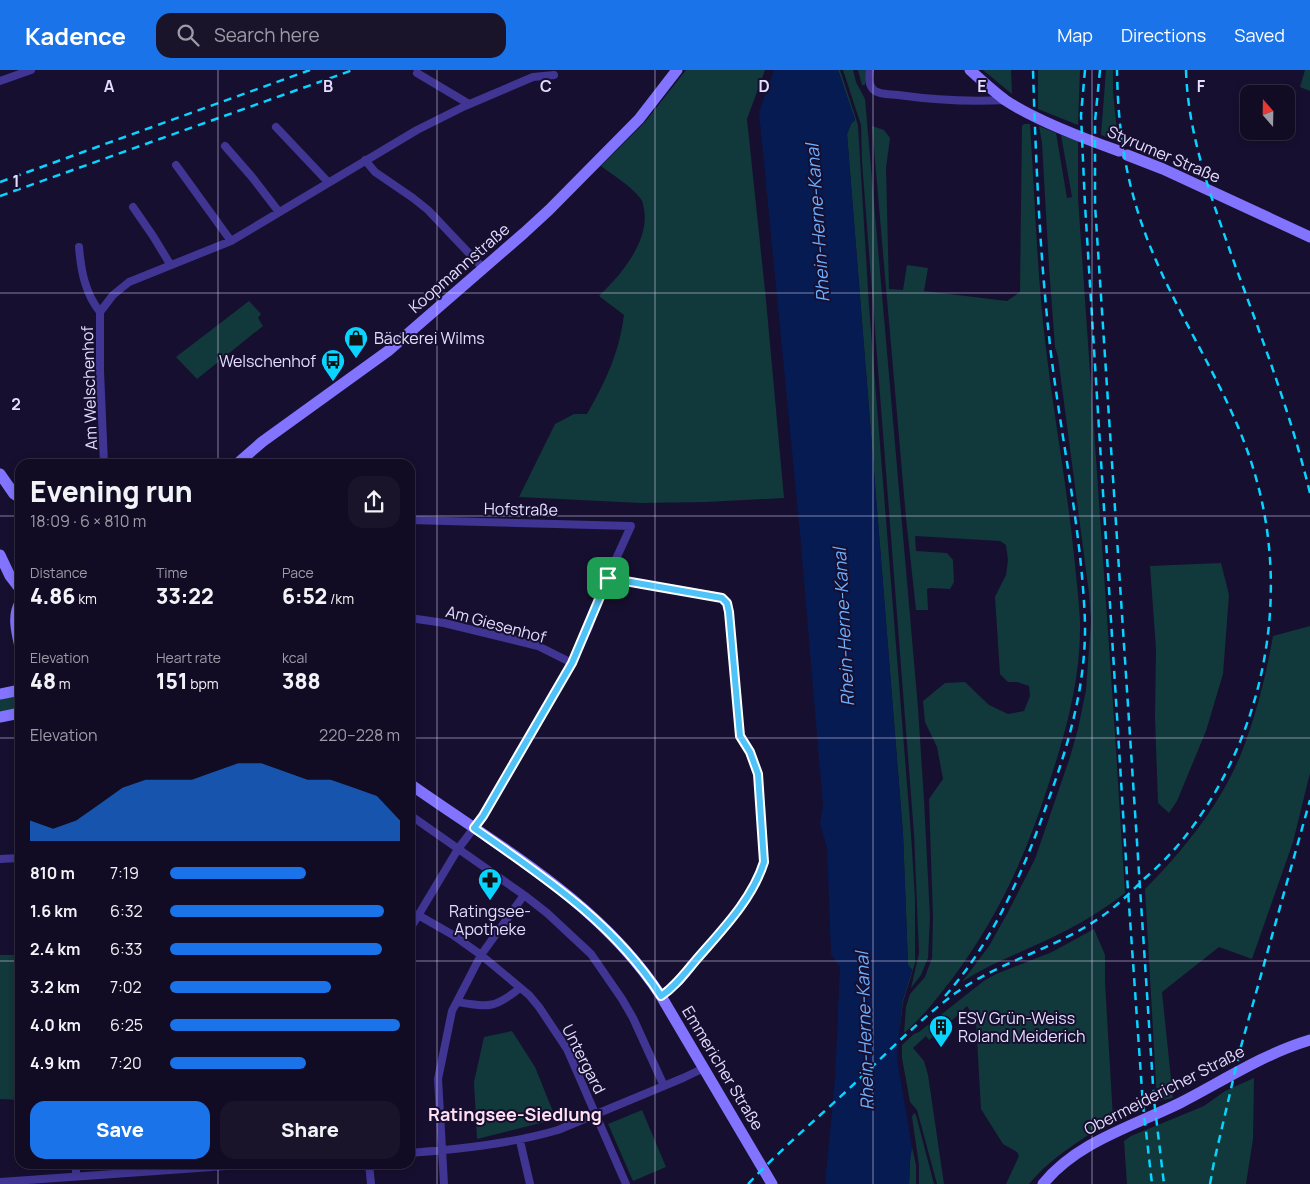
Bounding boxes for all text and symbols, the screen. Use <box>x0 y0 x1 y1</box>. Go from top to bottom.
search box <box>156 13 506 58</box>
text: Kadence <box>25 19 126 52</box>
icon: search <box>174 21 202 49</box>
text: Search here <box>214 22 320 48</box>
text: Map <box>1057 23 1093 47</box>
text: Directions <box>1121 23 1206 47</box>
text: Saved <box>1234 23 1285 47</box>
text: A <box>104 75 115 97</box>
text: B <box>323 75 333 97</box>
text: C <box>540 75 552 97</box>
text: D <box>758 75 770 97</box>
text: E <box>977 75 987 97</box>
text: F <box>1197 75 1206 97</box>
north arrow <box>1240 85 1295 140</box>
map controls <box>1240 85 1295 140</box>
street label: Styrumer Straße <box>1104 120 1224 188</box>
water label: Rhein-Herne-Kanal <box>799 140 835 303</box>
text: 1 <box>12 170 20 192</box>
street label: Koopmannstraße <box>404 218 514 318</box>
street label: Am Welschenhof <box>76 325 102 450</box>
shop icon: Bäckerei Wilms <box>343 325 369 359</box>
place label: Bäckerei Wilms <box>374 327 485 349</box>
bus stop icon: Welschenhof <box>320 348 346 382</box>
place label: Welschenhof <box>219 350 316 372</box>
text: 2 <box>11 393 21 415</box>
text: Evening run <box>30 472 193 510</box>
button: share <box>348 476 400 528</box>
street label: Hofstraße <box>484 497 558 521</box>
text: 18:09 · 6 × 810 m <box>30 510 146 532</box>
water label: Rhein-Herne-Kanal <box>827 544 859 707</box>
pin <box>587 557 629 599</box>
text: Distance <box>30 563 87 582</box>
text: Time <box>156 563 188 582</box>
text: Pace <box>282 563 314 582</box>
icon: arrive <box>594 564 622 592</box>
text: 4.86 <box>30 582 75 610</box>
text: 33:22 <box>156 582 214 610</box>
text: 6:52 <box>282 582 327 610</box>
text: km <box>75 589 97 608</box>
text: /km <box>327 589 354 608</box>
street label: Am Giesenhof <box>443 600 549 648</box>
text: Elevation <box>30 648 89 667</box>
text: Heart rate <box>156 648 221 667</box>
text: kcal <box>282 648 308 667</box>
text: 48 <box>30 667 56 695</box>
text: 151 <box>156 667 187 695</box>
text: 388 <box>282 667 321 695</box>
text: m <box>56 674 71 693</box>
text: bpm <box>187 674 219 693</box>
text: Elevation <box>30 724 98 746</box>
text: 220–228 m <box>319 724 400 746</box>
text: 810 m <box>30 862 75 884</box>
text: 7:19 <box>110 862 139 884</box>
pharmacy icon: Ratingsee- Apotheke <box>477 867 503 901</box>
text: 1.6 km <box>30 900 77 922</box>
text: 6:32 <box>110 900 143 922</box>
place label: Ratingsee- Apotheke <box>449 900 531 940</box>
text: 2.4 km <box>30 938 80 960</box>
text: 6:33 <box>110 938 142 960</box>
water label: Rhein-Herne-Kanal <box>849 949 879 1111</box>
text: 3.2 km <box>30 976 80 998</box>
text: 7:02 <box>110 976 142 998</box>
street label: Emmericher Straße <box>677 1002 769 1134</box>
place label: ESV Grün-Weiss Roland Meiderich <box>958 1007 1086 1047</box>
text: 4.0 km <box>30 1014 81 1036</box>
text: 6:25 <box>110 1014 143 1036</box>
building icon: ESV Grün-Weiss Roland Meiderich <box>928 1014 954 1048</box>
street label: Untergard <box>557 1021 611 1097</box>
street label: Obermeidericher Straße <box>1080 1040 1248 1140</box>
text: 4.9 km <box>30 1052 80 1074</box>
text: 7:20 <box>110 1052 142 1074</box>
button: Save <box>30 1101 210 1159</box>
button: Share <box>220 1101 400 1159</box>
district label: Ratingsee-Siedlung <box>428 1102 602 1126</box>

